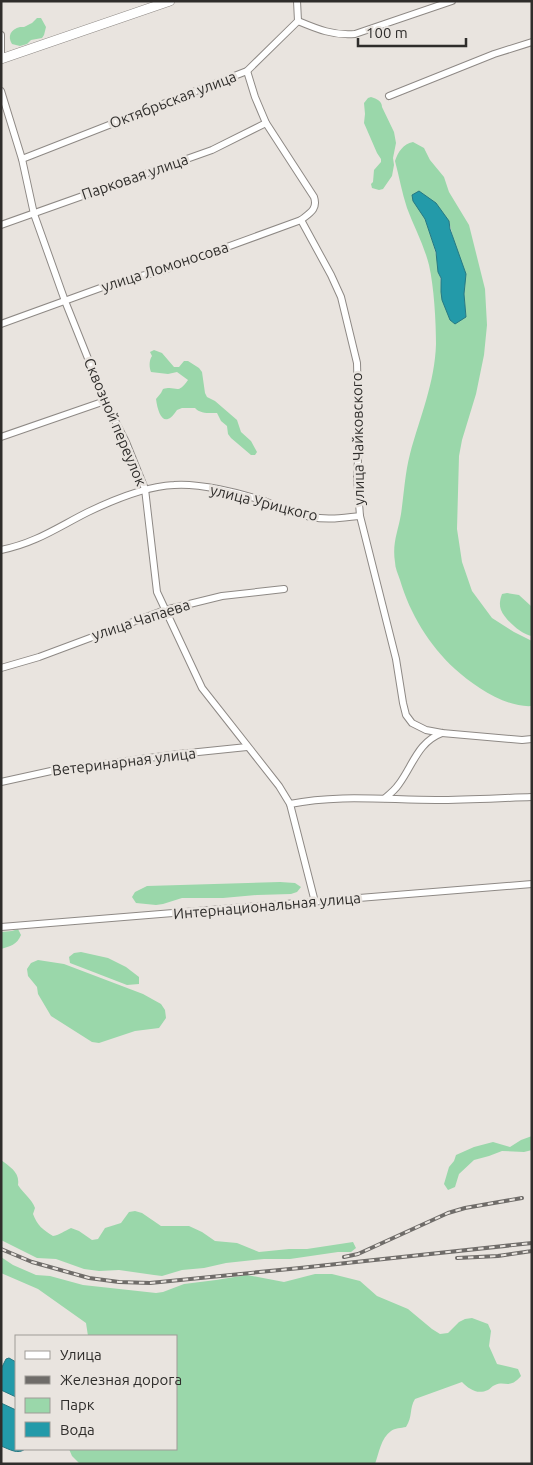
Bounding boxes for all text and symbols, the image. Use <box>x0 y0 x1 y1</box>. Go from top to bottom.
scale bar <box>358 15 466 47</box>
text: 100 m <box>366 24 408 41</box>
street label: Октябрьская улица <box>107 68 239 132</box>
street label: Парковая улица <box>79 150 190 203</box>
street label: улица Ломоносова <box>99 238 231 295</box>
street label: Сквозной переулок <box>81 355 150 488</box>
street label: улица Чайковского <box>348 372 367 506</box>
street label: улица Урицкого <box>209 481 320 524</box>
street label: улица Чапаева <box>90 596 192 643</box>
street label: Ветеринарная улица <box>51 744 197 779</box>
street label: Интернациональная улица <box>173 889 361 922</box>
legend <box>15 1335 178 1450</box>
text: Улица <box>60 1346 102 1363</box>
text: Железная дорога <box>60 1371 182 1388</box>
text: Парк <box>60 1396 95 1413</box>
text: Вода <box>60 1421 95 1438</box>

